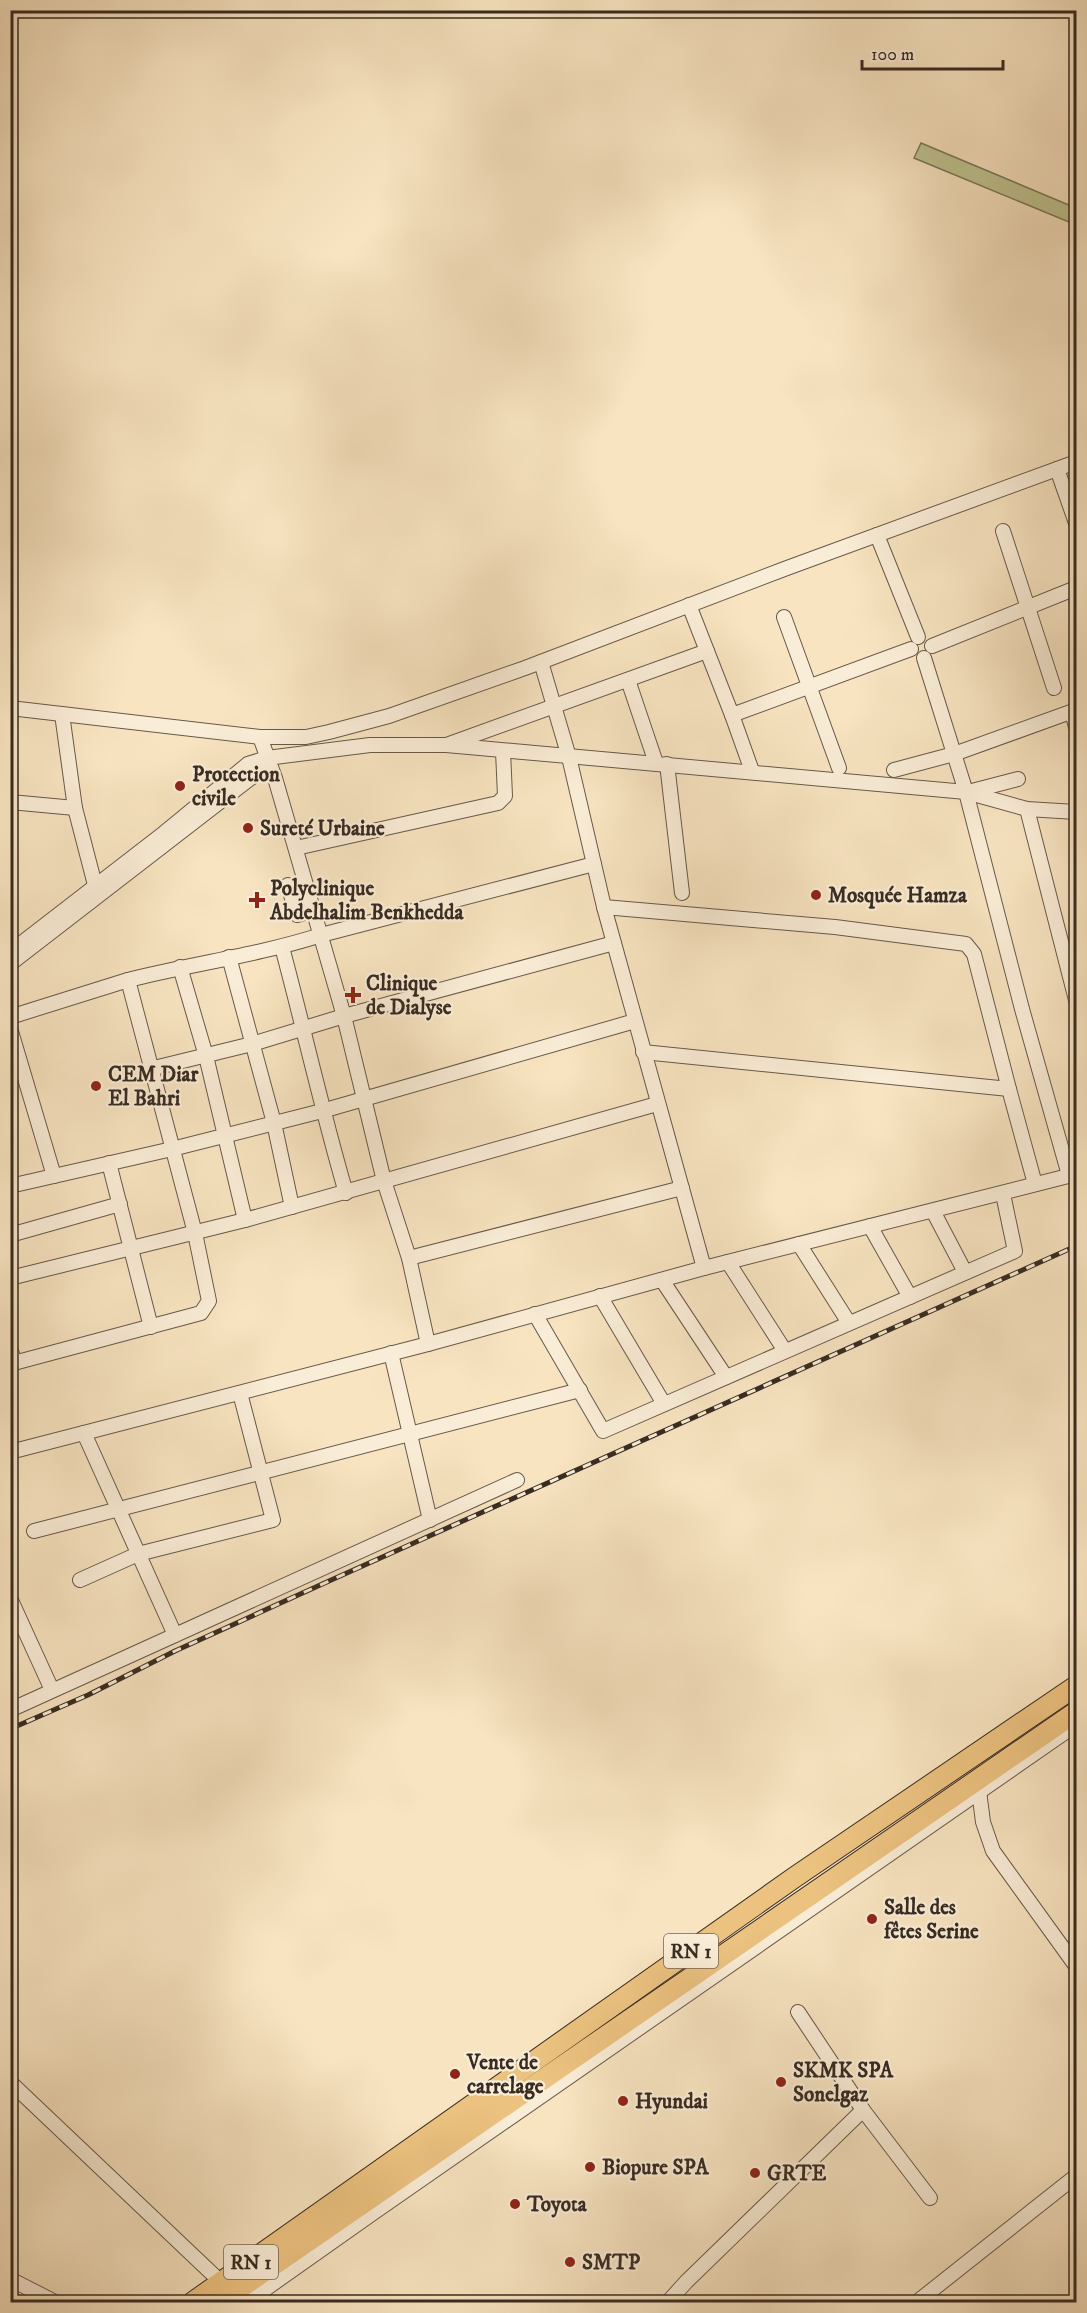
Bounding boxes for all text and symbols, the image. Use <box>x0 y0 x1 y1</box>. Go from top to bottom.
scale bar <box>862 33 1003 71</box>
text: 100 m <box>871 44 914 66</box>
place label: Protection civile <box>192 762 281 812</box>
marker: Protection civile <box>173 779 187 793</box>
place label: Sureté Urbaine <box>260 816 385 842</box>
marker: Sureté Urbaine <box>241 821 255 835</box>
place label: Polyclinique Abdelhalim Benkhedda <box>269 876 465 926</box>
place label: Mosquée Hamza <box>828 883 968 909</box>
marker: Mosquée Hamza <box>809 888 823 902</box>
marker: Polyclinique Abdelhalim Benkhedda <box>248 891 266 909</box>
place label: Clinique de Dialyse <box>366 971 452 1021</box>
marker: Clinique de Dialyse <box>344 986 362 1004</box>
place label: CEM Diar El Bahri <box>108 1062 200 1112</box>
marker: CEM Diar El Bahri <box>89 1079 103 1093</box>
place label: Salle des fêtes Serine <box>883 1895 979 1945</box>
marker: Salle des fêtes Serine <box>865 1912 879 1926</box>
road number: RN 1 <box>664 1934 718 1968</box>
place label: Vente de carrelage <box>466 2050 544 2100</box>
place label: SKMK SPA Sonelgaz <box>793 2058 894 2108</box>
marker: Vente de carrelage <box>448 2067 462 2081</box>
marker: SKMK SPA Sonelgaz <box>774 2075 788 2089</box>
place label: Hyundai <box>635 2089 709 2115</box>
marker: Hyundai <box>616 2094 630 2108</box>
place label: Biopure SPA <box>602 2155 709 2181</box>
marker: Biopure SPA <box>583 2160 597 2174</box>
place label: GRTE <box>767 2161 827 2187</box>
marker: GRTE <box>748 2166 762 2180</box>
place label: Toyota <box>526 2192 588 2218</box>
marker: Toyota <box>508 2197 522 2211</box>
road number: RN 1 <box>224 2245 278 2279</box>
place label: SMTP <box>582 2250 641 2276</box>
marker: SMTP <box>563 2255 577 2269</box>

